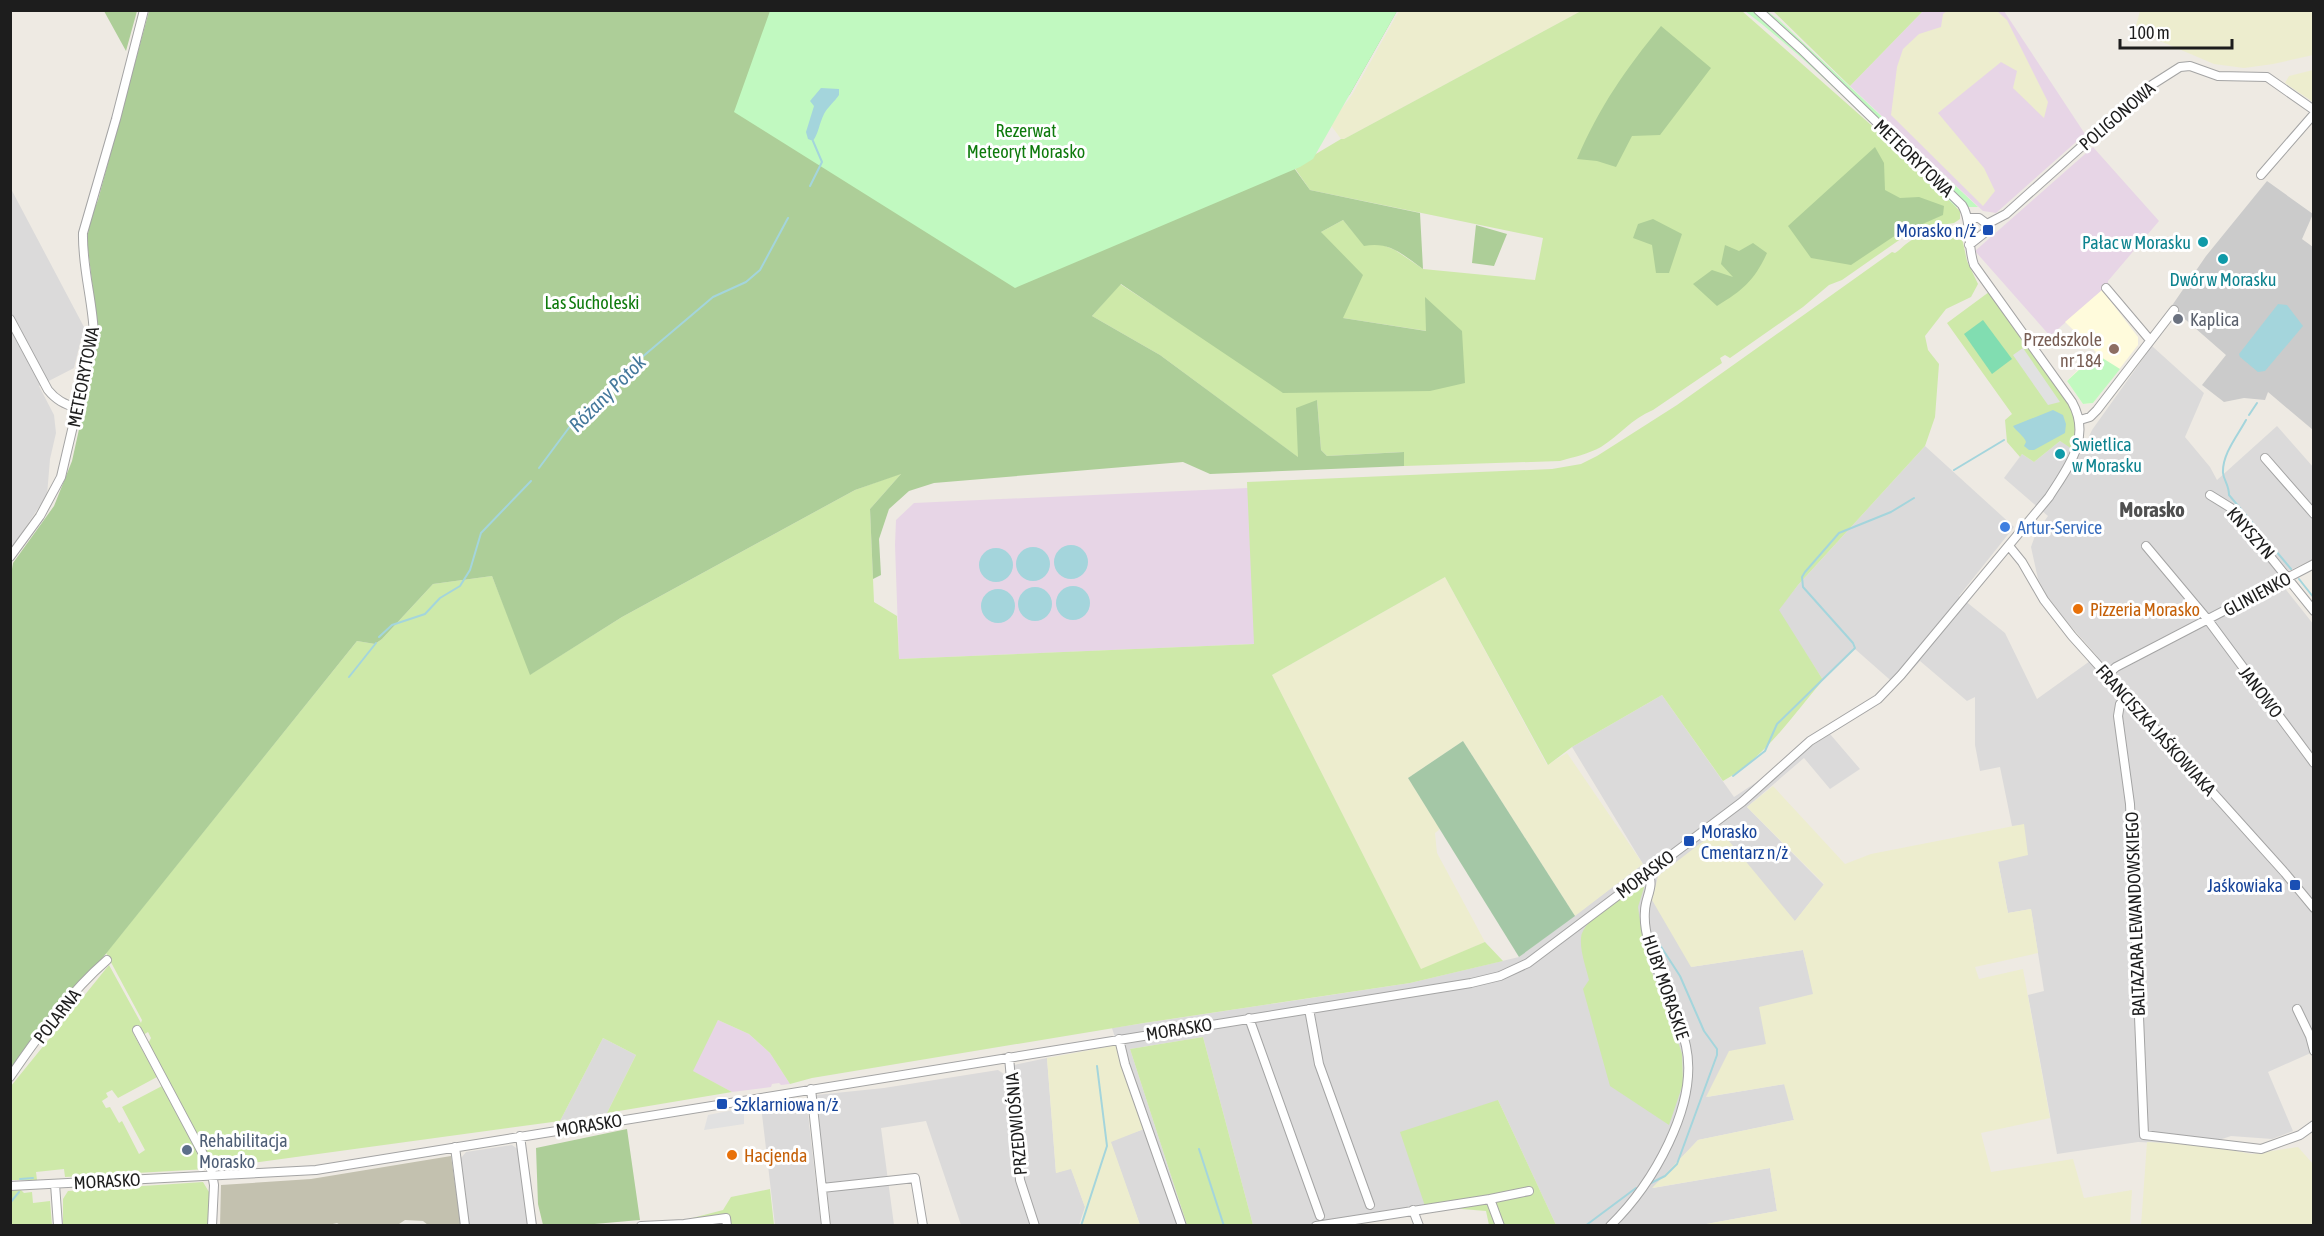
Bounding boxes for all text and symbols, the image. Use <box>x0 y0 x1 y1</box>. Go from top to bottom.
scale bar <box>2120 12 2232 50</box>
text: 100 m <box>2129 22 2170 43</box>
street label: POLIGONOWA <box>2075 77 2159 155</box>
street label: METEORYTOWA <box>1870 115 1958 201</box>
park label: Rezerwat Meteoryt Morasko <box>967 120 1085 162</box>
place label: Morasko n/ż <box>1896 220 1977 241</box>
marker: Morasko n/ż <box>1981 223 1995 237</box>
place label: Pałac w Morasku <box>2082 232 2191 253</box>
marker: Pałac w Morasku <box>2196 235 2210 249</box>
marker: Dwór w Morasku <box>2216 252 2230 266</box>
place label: Dwór w Morasku <box>2170 269 2276 290</box>
park label: Las Sucholeski <box>545 292 639 313</box>
place label: Kaplica <box>2190 309 2239 330</box>
marker: Kaplica <box>2171 312 2185 326</box>
street label: METEORYTOWA <box>63 325 103 429</box>
place label: Przedszkole nr 184 <box>2023 329 2102 371</box>
marker: Przedszkole nr 184 <box>2107 342 2121 356</box>
water label: Różany Potok <box>564 350 650 436</box>
place label: Swietlica w Morasku <box>2072 434 2142 476</box>
marker: Swietlica w Morasku <box>2053 447 2067 461</box>
district label: Morasko <box>2119 497 2185 521</box>
street label: KNYSZYN <box>2223 503 2279 563</box>
place label: Artur-Service <box>2017 517 2102 538</box>
marker: Artur-Service <box>1998 520 2012 534</box>
street label: GLINIENKO <box>2220 568 2294 620</box>
place label: Pizzeria Morasko <box>2090 599 2200 620</box>
marker: Pizzeria Morasko <box>2071 602 2085 616</box>
street label: FRANCISZKA JAŚKOWIAKA <box>2092 660 2220 800</box>
street label: JANOWO <box>2235 662 2287 722</box>
street label: BALTAZARA LEWANDOWSKIEGO <box>2121 811 2149 1017</box>
place label: Morasko Cmentarz n/ż <box>1701 821 1789 863</box>
marker: Morasko Cmentarz n/ż <box>1682 834 1696 848</box>
street label: MORASKO <box>1612 846 1678 902</box>
place label: Jaśkowiaka <box>2207 875 2283 896</box>
marker: Jaśkowiaka <box>2288 878 2302 892</box>
street label: HUBY MORASKIE <box>1638 932 1694 1042</box>
street label: POLARNA <box>29 984 85 1048</box>
street label: MORASKO <box>1144 1013 1214 1045</box>
street label: PRZEDWIOŚNIA <box>1001 1071 1031 1176</box>
place label: Szklarniowa n/ż <box>734 1094 839 1115</box>
marker: Szklarniowa n/ż <box>715 1097 729 1111</box>
street label: MORASKO <box>554 1109 624 1141</box>
place label: Rehabilitacja Morasko <box>199 1130 288 1172</box>
marker: Rehabilitacja Morasko <box>180 1143 194 1157</box>
place label: Hacjenda <box>744 1145 807 1166</box>
marker: Hacjenda <box>725 1148 739 1162</box>
street label: MORASKO <box>73 1169 141 1193</box>

